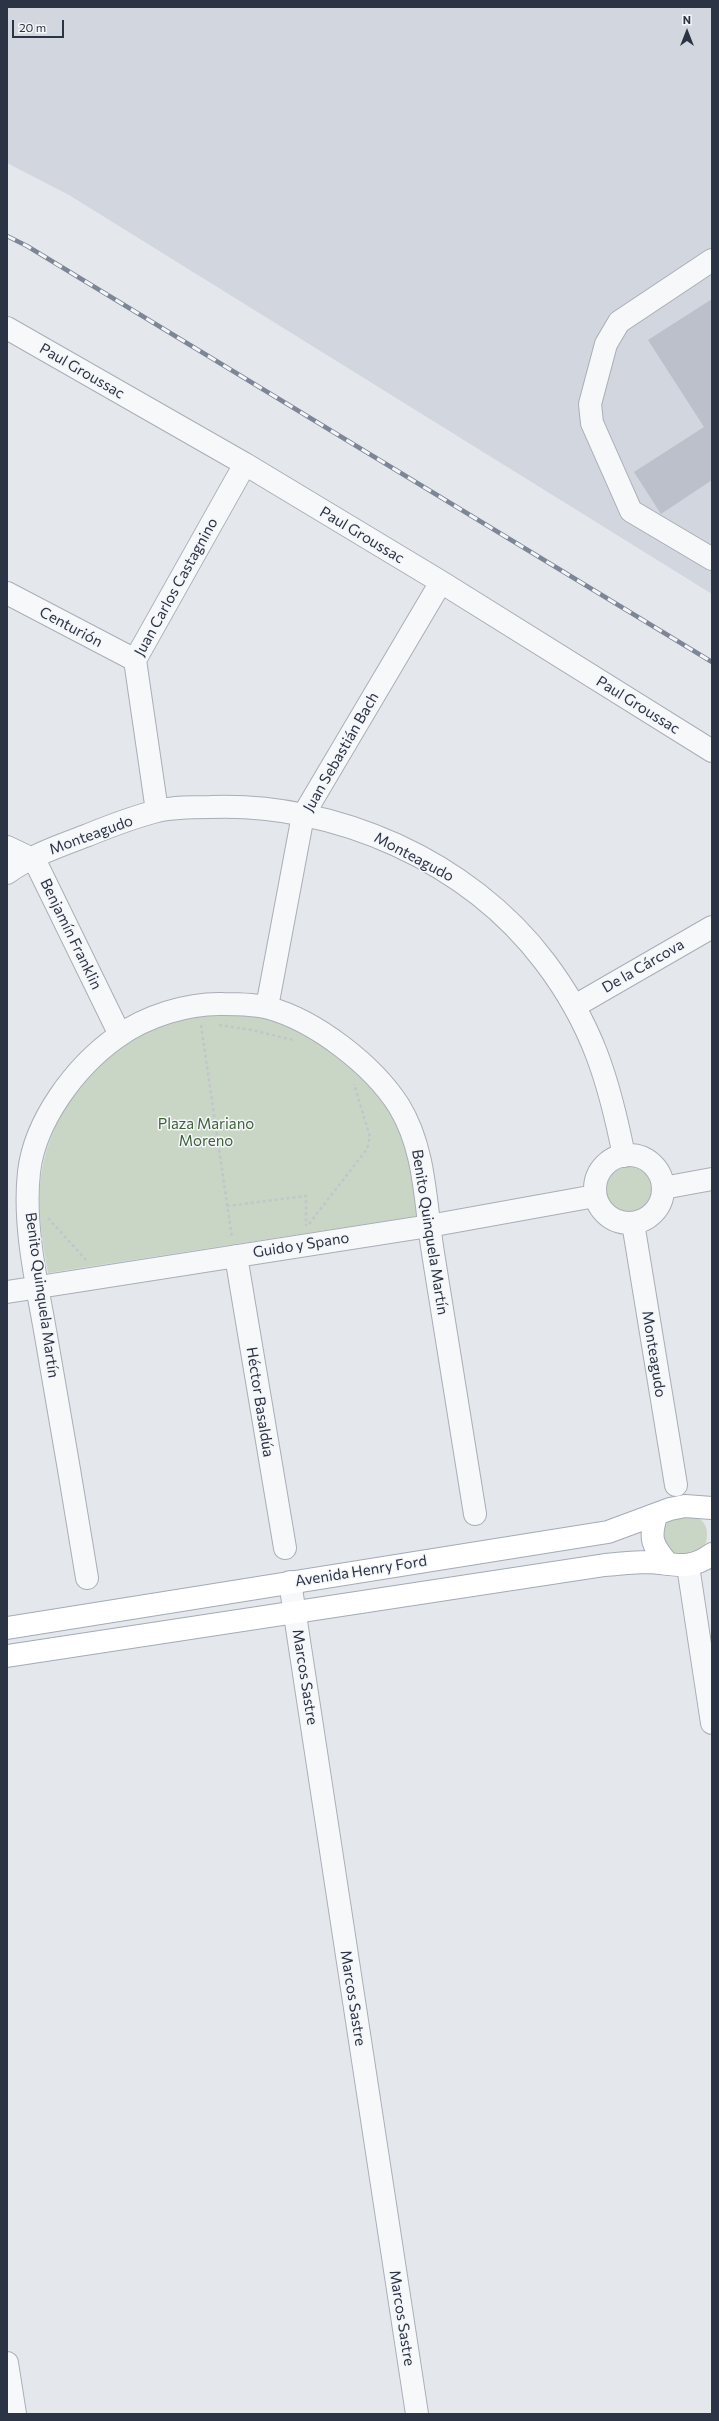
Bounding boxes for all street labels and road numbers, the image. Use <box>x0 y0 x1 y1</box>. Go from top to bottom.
street label: Paul Groussac <box>36 339 128 403</box>
street label: Paul Groussac <box>317 503 407 567</box>
street label: Juan Carlos Castagnino <box>130 515 222 659</box>
street label: Centurión <box>36 603 106 651</box>
street label: Paul Groussac <box>593 672 683 738</box>
street label: Juan Sebastián Bach <box>299 689 383 815</box>
street label: Monteagudo <box>47 812 135 858</box>
street label: Monteagudo <box>371 828 457 886</box>
street label: Benjamín Franklin <box>36 876 106 992</box>
street label: De la Cárcova <box>599 935 687 997</box>
street label: Benito Quinquela Martín <box>408 1148 452 1316</box>
street label: Benito Quinquela Martín <box>21 1211 63 1379</box>
street label: Guido y Spano <box>251 1228 351 1262</box>
street label: Monteagudo <box>638 1309 670 1399</box>
street label: Héctor Basaldúa <box>242 1346 278 1458</box>
street label: Avenida Henry Ford <box>294 1552 428 1590</box>
street label: Marcos Sastre <box>289 1628 321 1726</box>
street label: Marcos Sastre <box>337 1949 369 2047</box>
street label: Marcos Sastre <box>386 2269 418 2367</box>

